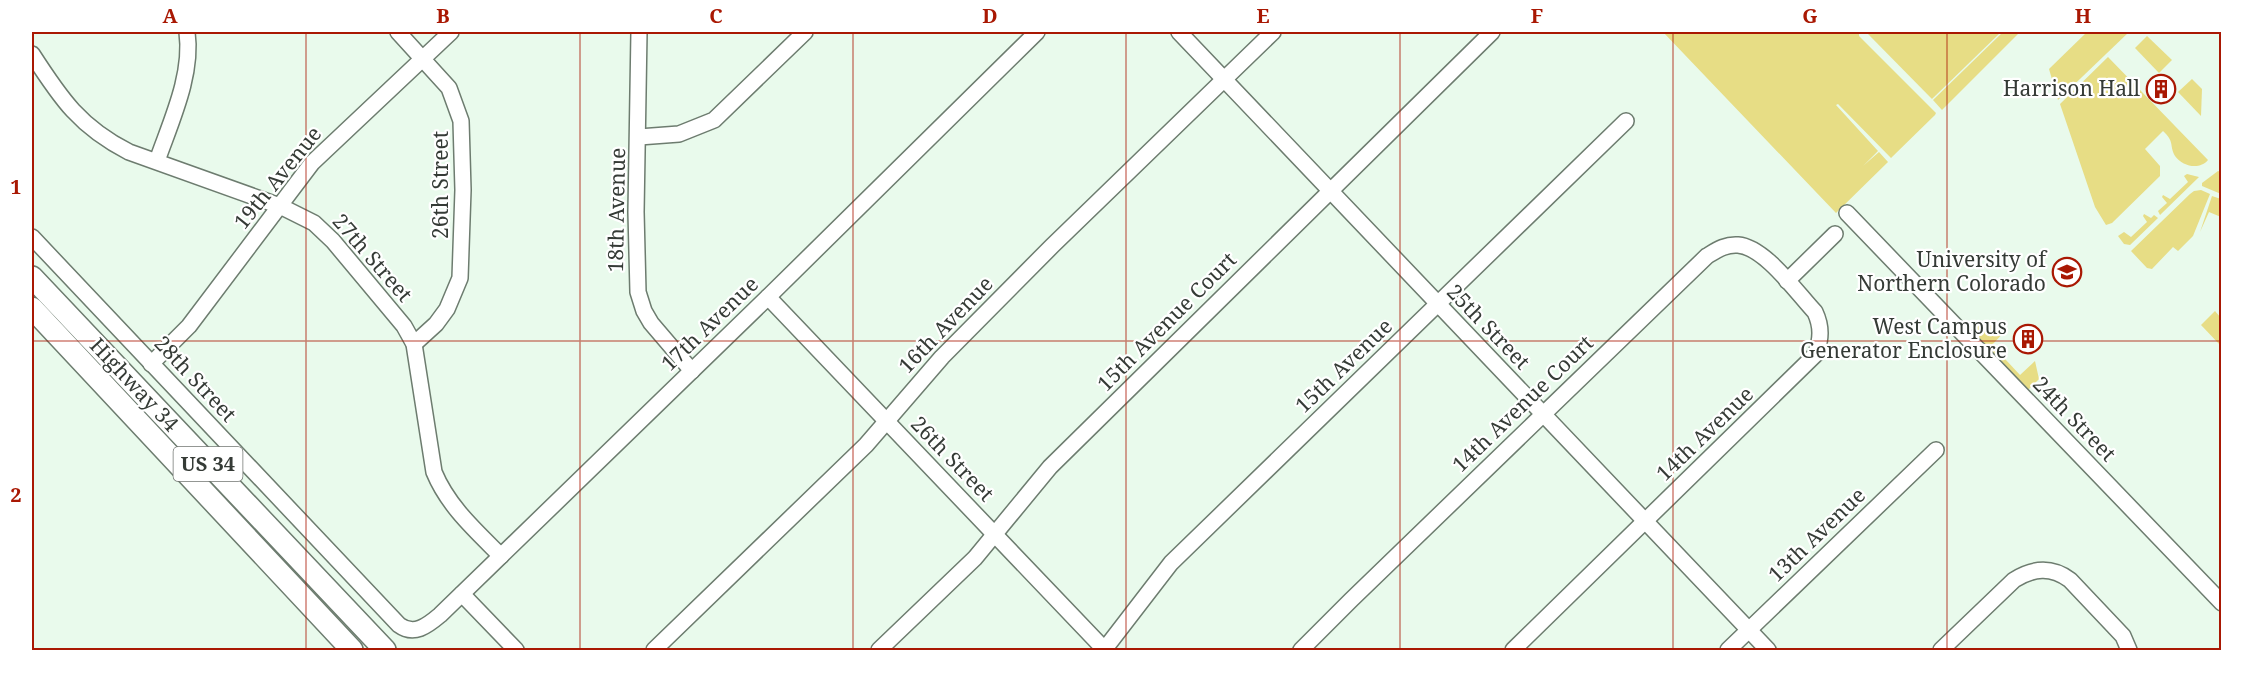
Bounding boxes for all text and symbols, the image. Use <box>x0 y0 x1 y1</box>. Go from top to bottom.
text: A <box>162 2 178 29</box>
text: B <box>436 2 450 29</box>
text: C <box>709 2 723 29</box>
text: D <box>982 2 998 29</box>
text: E <box>1256 2 1270 29</box>
text: F <box>1531 2 1543 29</box>
text: G <box>1802 2 1818 29</box>
text: H <box>2075 2 2091 29</box>
building icon: Harrison Hall <box>2145 73 2177 105</box>
place label: Harrison Hall <box>2003 74 2140 102</box>
street label: 19th Avenue <box>227 120 327 235</box>
street label: 26th Street <box>426 131 454 239</box>
street label: 18th Avenue <box>601 147 631 273</box>
text: 1 <box>10 173 22 200</box>
street label: 27th Street <box>327 207 419 307</box>
place label: University of Northern Colorado <box>1857 245 2048 297</box>
street label: 15th Avenue Court <box>1091 246 1242 397</box>
school or university icon: University of Northern Colorado <box>2051 256 2083 288</box>
street label: 17th Avenue <box>655 270 764 377</box>
street label: 16th Avenue <box>892 270 999 379</box>
street label: 25th Street <box>1441 278 1536 375</box>
street label: 15th Avenue <box>1289 312 1398 419</box>
place label: West Campus Generator Enclosure <box>1800 312 2007 364</box>
building icon: West Campus Generator Enclosure <box>2012 323 2044 355</box>
street label: 28th Street <box>149 329 243 427</box>
street label: 14th Avenue Court <box>1446 329 1599 478</box>
street label: Highway 34 <box>84 332 185 437</box>
street label: 24th Street <box>2027 370 2122 467</box>
street label: 14th Avenue <box>1650 380 1759 487</box>
street label: 26th Street <box>905 410 1000 507</box>
road number: US 34 <box>174 447 242 481</box>
text: 2 <box>10 481 22 508</box>
street label: 13th Avenue <box>1762 481 1871 588</box>

